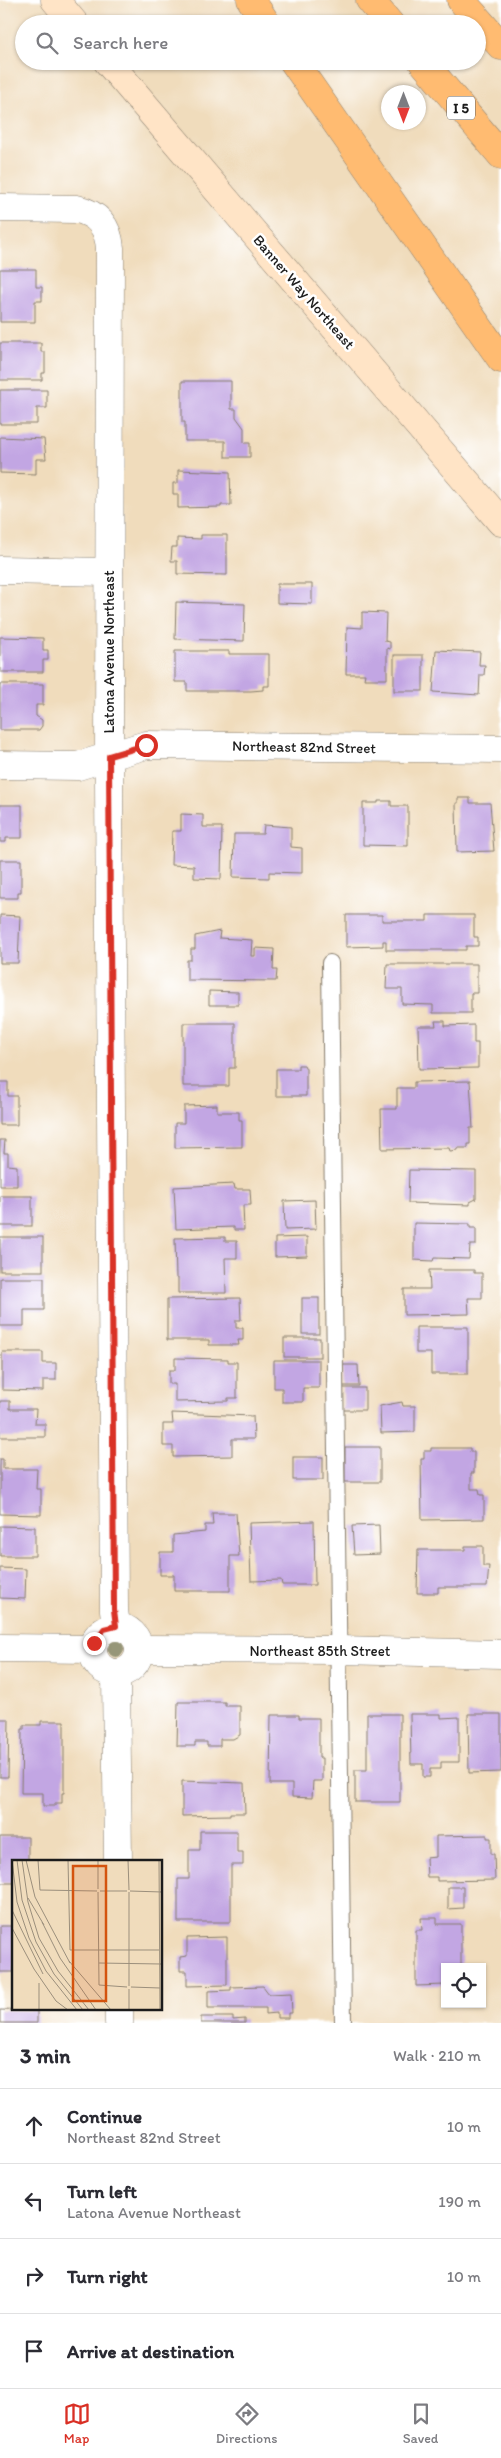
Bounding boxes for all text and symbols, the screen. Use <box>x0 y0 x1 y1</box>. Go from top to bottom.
search box <box>15 15 486 70</box>
icon: search <box>33 29 61 57</box>
text: Search here <box>73 31 168 54</box>
north arrow <box>381 85 426 130</box>
road number: I 5 <box>447 96 475 120</box>
street label: Banner Way Northeast <box>249 231 359 353</box>
street label: Latona Avenue Northeast <box>100 570 118 734</box>
route start <box>135 734 158 757</box>
street label: Northeast 82nd Street <box>232 737 377 757</box>
route end <box>83 1632 106 1655</box>
street label: Northeast 85th Street <box>249 1642 391 1660</box>
inset map <box>12 1860 162 2010</box>
map controls <box>441 1963 486 2008</box>
button: locate <box>441 1963 486 2008</box>
text: 3 min <box>20 2043 70 2068</box>
text: Walk · 210 m <box>393 2046 481 2065</box>
text: Continue <box>67 2105 142 2128</box>
icon: ahead <box>20 2112 48 2140</box>
text: 10 m <box>447 2117 481 2136</box>
text: Northeast 82nd Street <box>67 2128 221 2147</box>
text: Turn left <box>67 2180 137 2203</box>
icon: left <box>20 2187 48 2215</box>
text: 190 m <box>438 2192 481 2211</box>
text: Latona Avenue Northeast <box>67 2203 241 2222</box>
icon: right <box>20 2262 48 2290</box>
text: Turn right <box>67 2265 148 2288</box>
text: 10 m <box>447 2267 481 2286</box>
icon: arrive <box>20 2337 48 2365</box>
text: Arrive at destination <box>67 2340 234 2363</box>
tab: Map <box>63 2400 91 2447</box>
tab: Directions <box>216 2400 277 2447</box>
tab: Saved <box>403 2400 438 2447</box>

